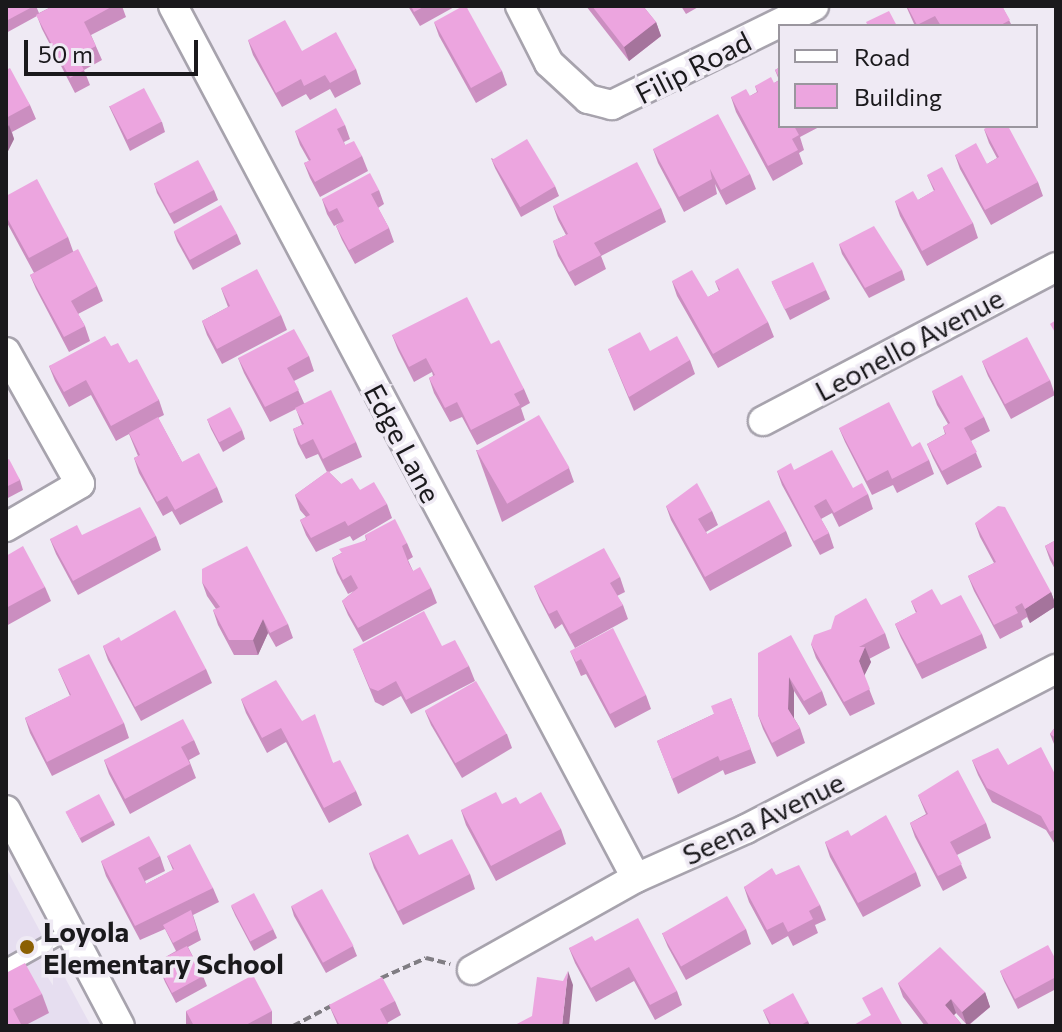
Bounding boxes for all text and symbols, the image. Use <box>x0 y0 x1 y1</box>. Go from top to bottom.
scale bar <box>28 24 202 74</box>
street label: Filip Road <box>630 24 756 110</box>
legend <box>778 24 1038 128</box>
text: 50 m <box>38 39 93 68</box>
text: Road <box>854 42 910 71</box>
text: Building <box>854 82 942 111</box>
street label: Leonello Avenue <box>809 280 1009 408</box>
street label: Edge Lane <box>358 378 448 508</box>
street label: Seena Avenue <box>677 764 849 872</box>
place label: Loyola Elementary School <box>43 914 284 980</box>
marker: Loyola Elementary School <box>18 938 36 956</box>

